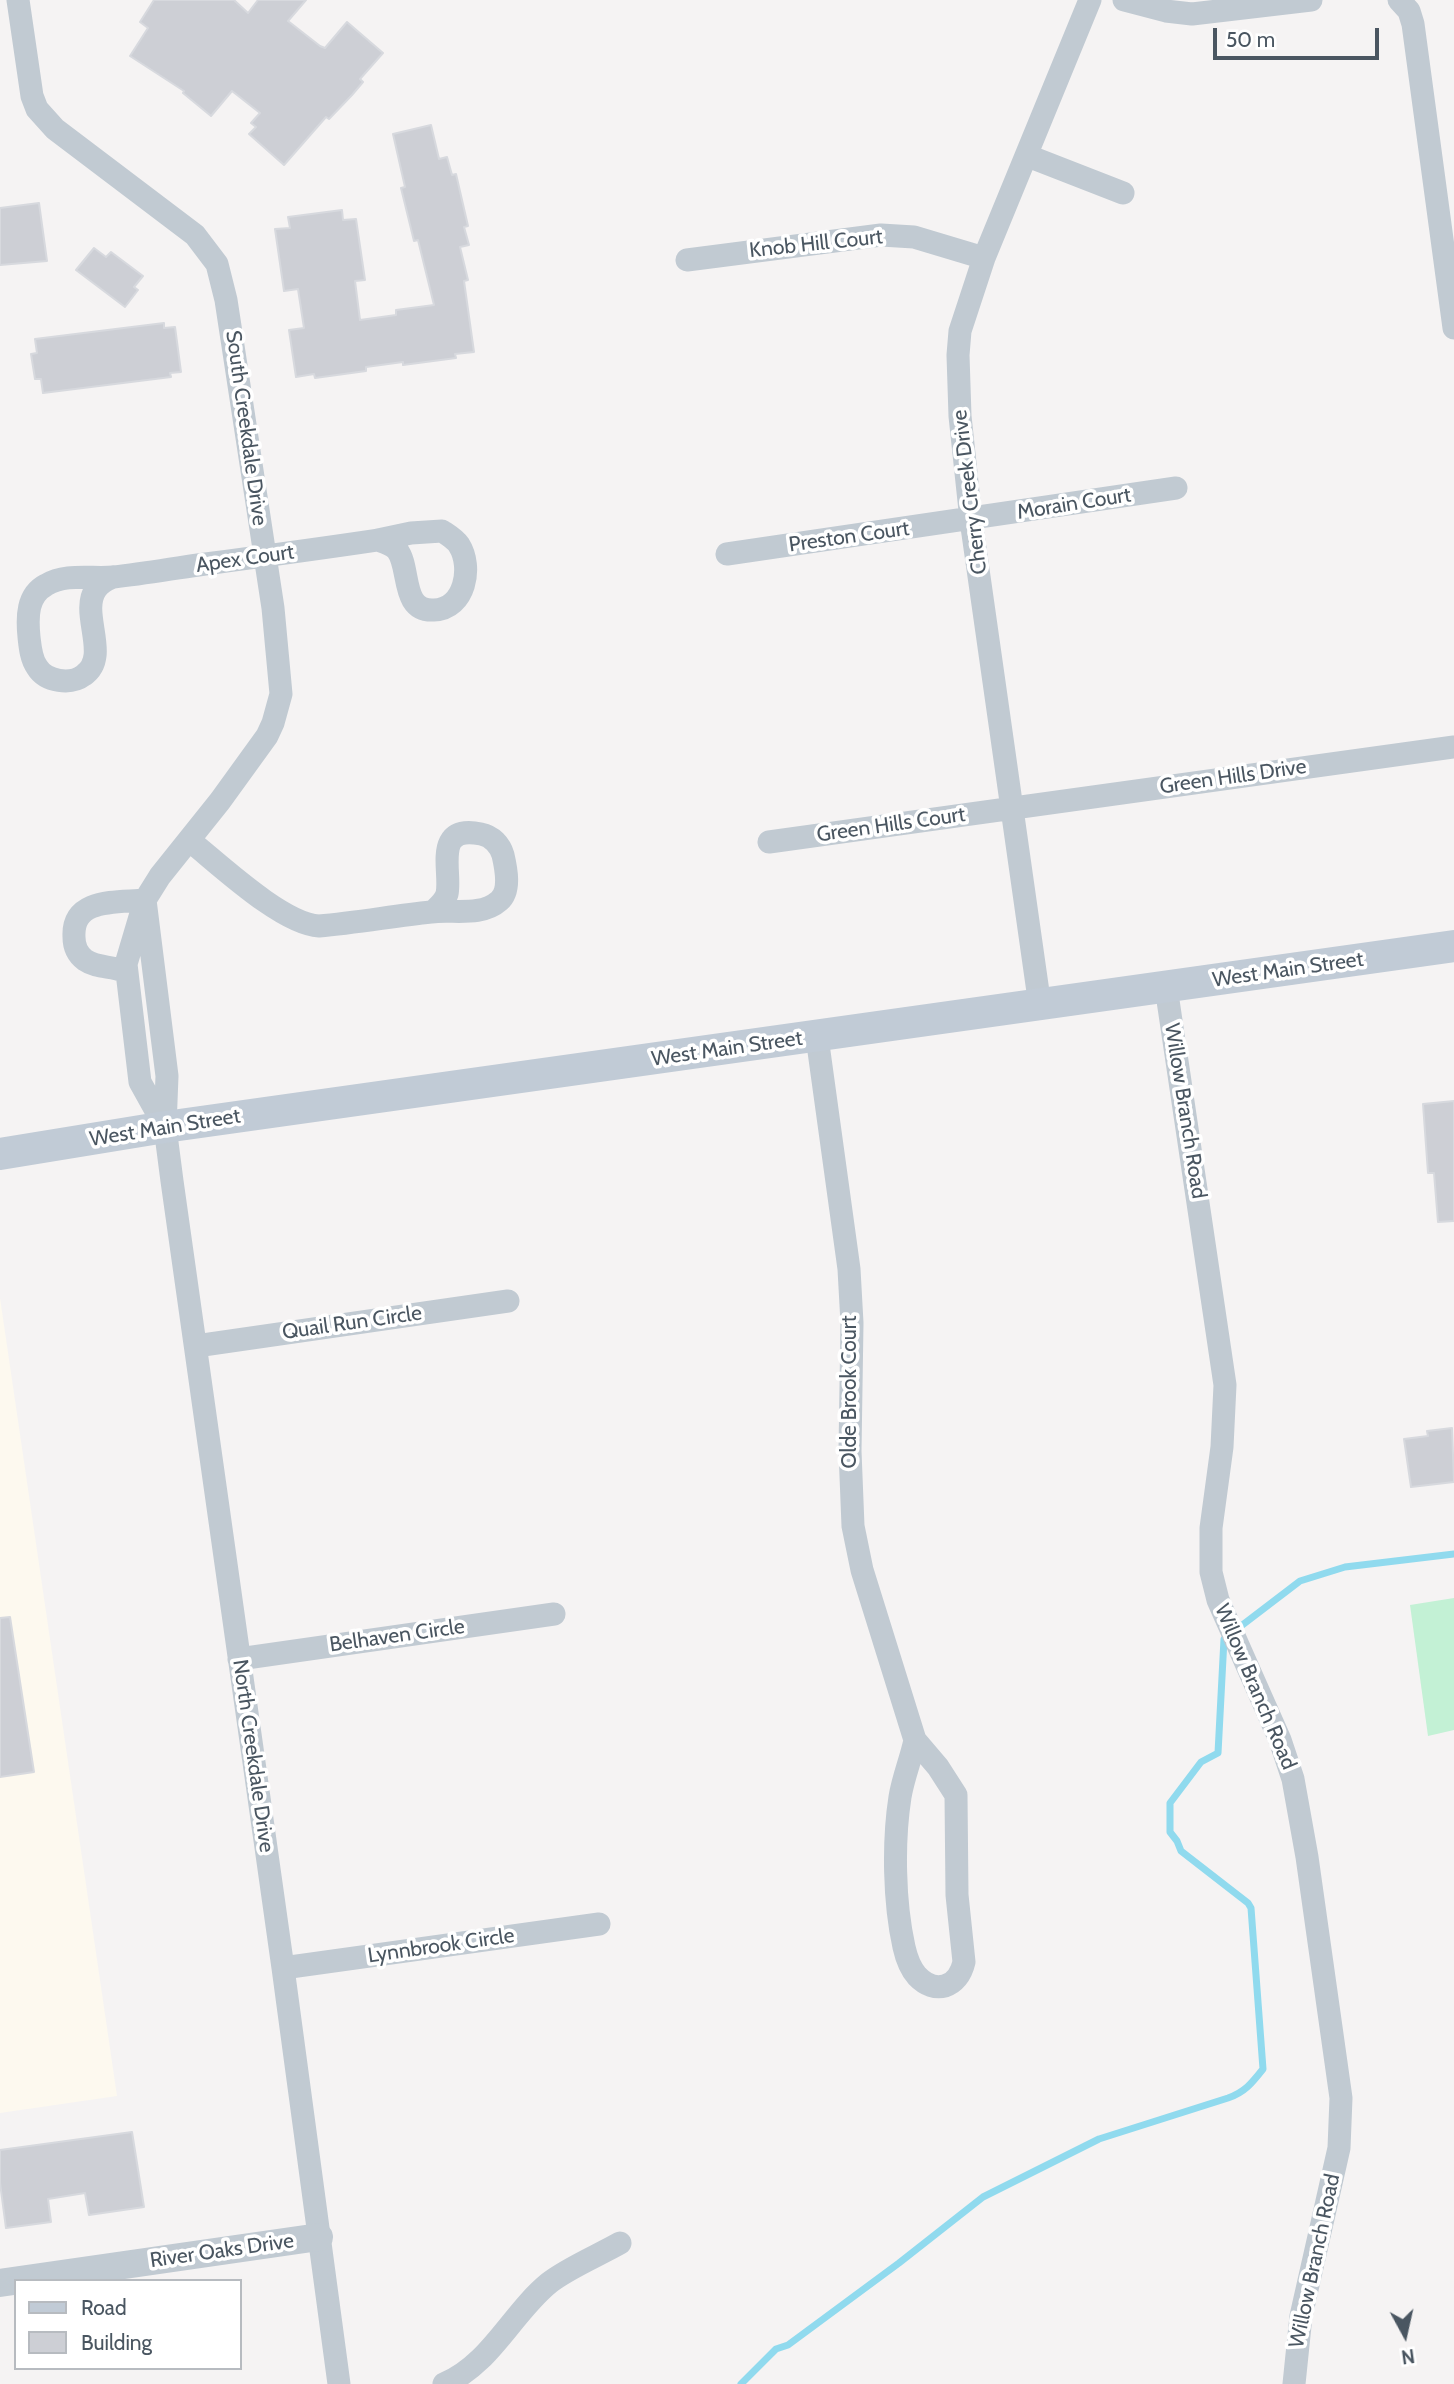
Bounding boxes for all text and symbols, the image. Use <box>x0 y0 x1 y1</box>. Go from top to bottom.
scale bar <box>1216 14 1382 58</box>
text: 50 m <box>1226 27 1275 52</box>
street label: Knob Hill Court <box>748 224 884 264</box>
street label: South Creekdale Drive <box>220 329 272 527</box>
street label: Cherry Creek Drive <box>947 408 993 576</box>
street label: Morain Court <box>1015 483 1133 525</box>
street label: Preston Court <box>787 516 911 558</box>
street label: Apex Court <box>194 540 296 578</box>
street label: Green Hills Drive <box>1158 754 1308 800</box>
street label: Green Hills Court <box>815 802 967 848</box>
street label: West Main Street <box>1211 947 1365 993</box>
street label: Willow Branch Road <box>1159 1021 1211 1201</box>
street label: West Main Street <box>650 1026 804 1072</box>
street label: West Main Street <box>88 1104 242 1152</box>
street label: Quail Run Circle <box>281 1301 423 1345</box>
street label: Olde Brook Court <box>837 1316 863 1468</box>
street label: Willow Branch Road <box>1209 1600 1301 1774</box>
street label: Belhaven Circle <box>328 1614 466 1658</box>
street label: North Creekdale Drive <box>227 1658 279 1854</box>
street label: Lynnbrook Circle <box>366 1923 516 1969</box>
street label: Willow Branch Road <box>1284 2172 1346 2350</box>
street label: River Oaks Drive <box>148 2228 296 2274</box>
legend <box>14 2279 242 2370</box>
text: Road <box>81 2295 127 2320</box>
north arrow <box>1370 2300 1440 2370</box>
text: Building <box>81 2330 152 2355</box>
text: N <box>1400 2344 1416 2369</box>

